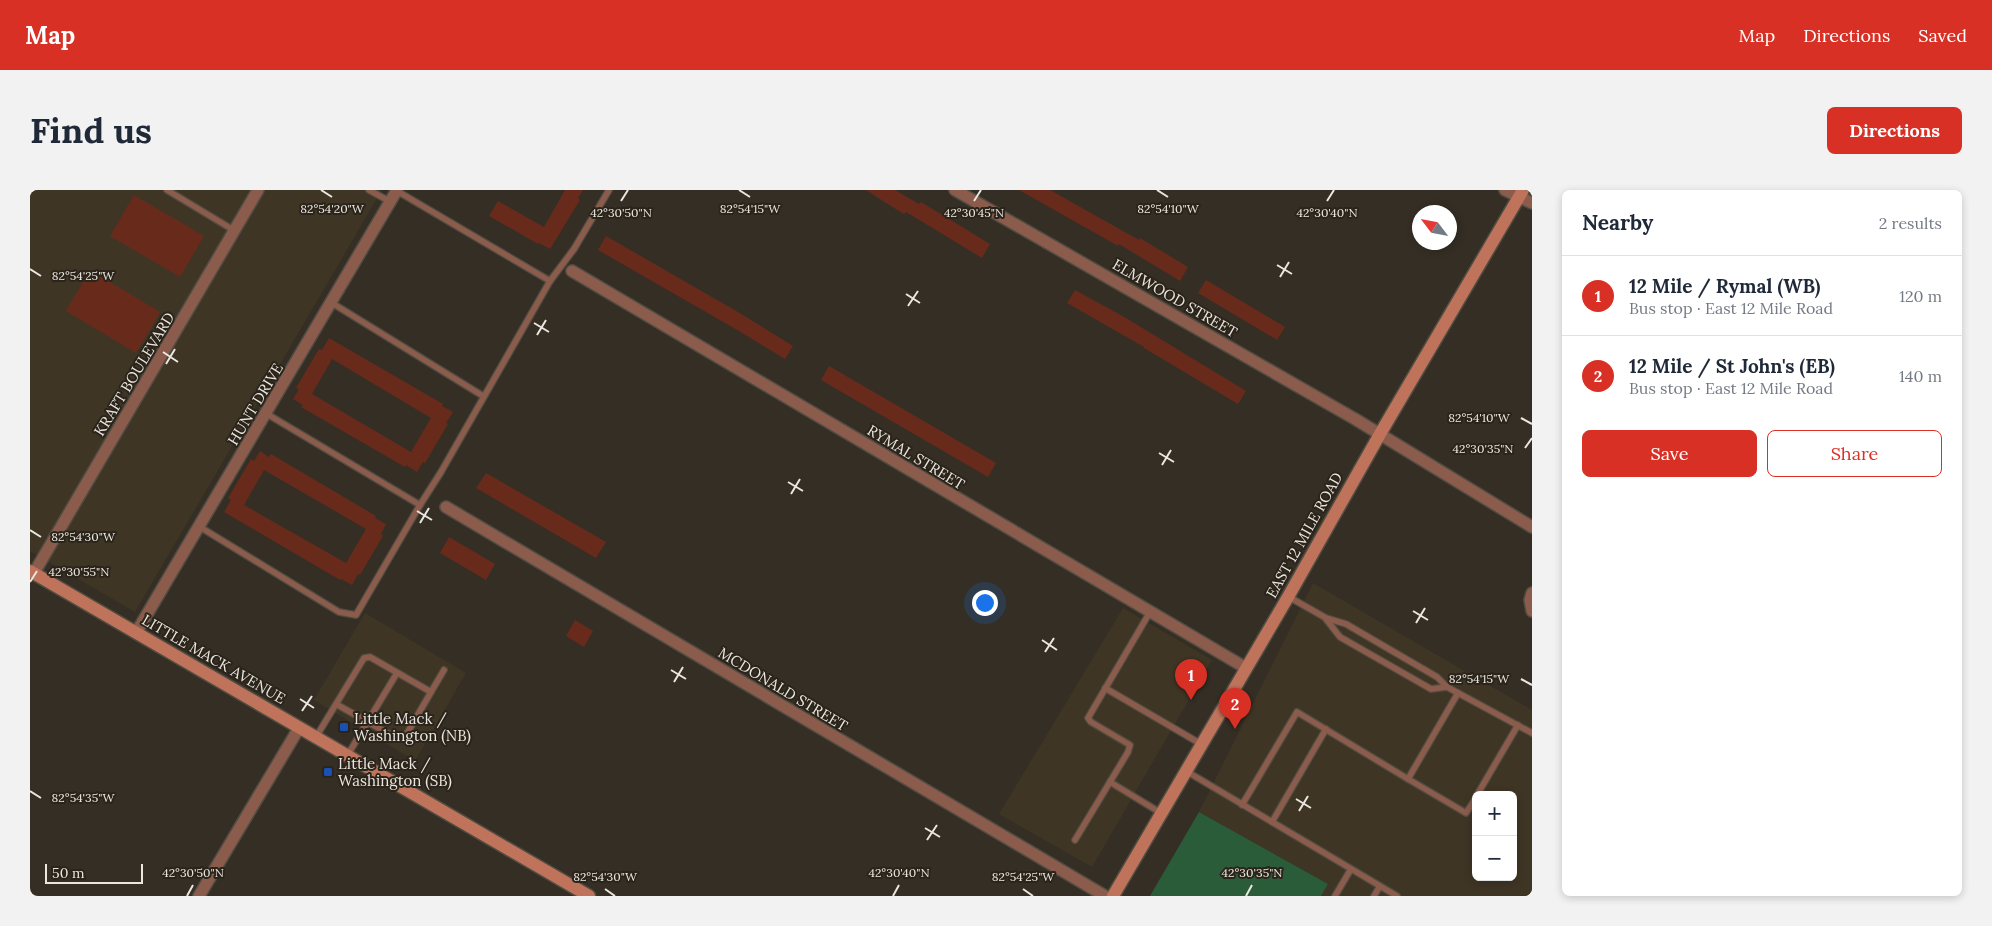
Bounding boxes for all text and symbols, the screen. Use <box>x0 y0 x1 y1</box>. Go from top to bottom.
text: Map <box>25 20 75 51</box>
text: Map <box>1739 24 1775 47</box>
text: Directions <box>1803 24 1890 47</box>
text: Saved <box>1918 24 1967 47</box>
button: Directions <box>1827 107 1962 154</box>
text: Find us <box>30 108 152 153</box>
text: 82°54'20"W <box>300 201 365 216</box>
text: 82°54'15"W <box>720 201 781 216</box>
text: 82°54'10"W <box>1137 201 1200 216</box>
text: 42°30'50"N <box>590 205 652 220</box>
text: 42°30'45"N <box>944 205 1004 220</box>
text: 42°30'40"N <box>1296 205 1358 220</box>
north arrow <box>1412 205 1457 250</box>
text: Nearby <box>1582 209 1653 236</box>
text: 2 results <box>1879 213 1942 233</box>
street label: ELMWOOD STREET <box>1109 255 1241 342</box>
text: 82°54'25"W <box>52 268 115 283</box>
text: 12 Mile / Rymal (WB) <box>1629 274 1820 298</box>
text: 1 <box>1595 286 1601 306</box>
text: 120 m <box>1899 286 1942 306</box>
text: Bus stop · East 12 Mile Road <box>1629 298 1833 318</box>
street label: KRAFT BOULEVARD <box>90 309 178 439</box>
text: 12 Mile / St John's (EB) <box>1629 354 1835 378</box>
street label: HUNT DRIVE <box>223 359 287 449</box>
text: 2 <box>1594 366 1602 386</box>
text: 140 m <box>1899 366 1942 386</box>
text: Bus stop · East 12 Mile Road <box>1629 378 1833 398</box>
text: 82°54'10"W <box>1448 410 1511 425</box>
street label: RYMAL STREET <box>864 420 969 494</box>
button: Save <box>1582 430 1757 477</box>
button: Share <box>1767 430 1942 477</box>
text: 42°30'35"N <box>1453 441 1513 456</box>
street label: EAST 12 MILE ROAD <box>1262 469 1346 601</box>
text: 82°54'30"W <box>51 529 116 544</box>
text: 42°30'55"N <box>49 564 109 579</box>
your location <box>972 590 998 616</box>
street label: LITTLE MACK AVENUE <box>139 610 289 708</box>
street label: MCDONALD STREET <box>715 643 851 735</box>
pin: 1 <box>1175 659 1207 700</box>
text: 82°54'15"W <box>1449 671 1510 686</box>
pin: 2 <box>1219 688 1251 729</box>
place label: Little Mack / Washington (NB) <box>354 709 471 746</box>
marker: Little Mack / Washington (NB) <box>338 721 350 733</box>
place label: Little Mack / Washington (SB) <box>338 754 452 791</box>
marker: Little Mack / Washington (SB) <box>322 766 334 778</box>
text: 82°54'35"W <box>52 790 115 805</box>
map controls <box>1472 791 1517 881</box>
button: + <box>1472 791 1517 836</box>
button: − <box>1472 836 1517 881</box>
scale bar <box>45 861 142 884</box>
text: 50 m <box>52 864 85 882</box>
text: 42°30'50"N <box>162 865 224 880</box>
text: 42°30'40"N <box>868 865 930 880</box>
text: 42°30'35"N <box>1222 865 1282 880</box>
text: 82°54'30"W <box>573 869 638 884</box>
text: 82°54'25"W <box>992 869 1055 884</box>

